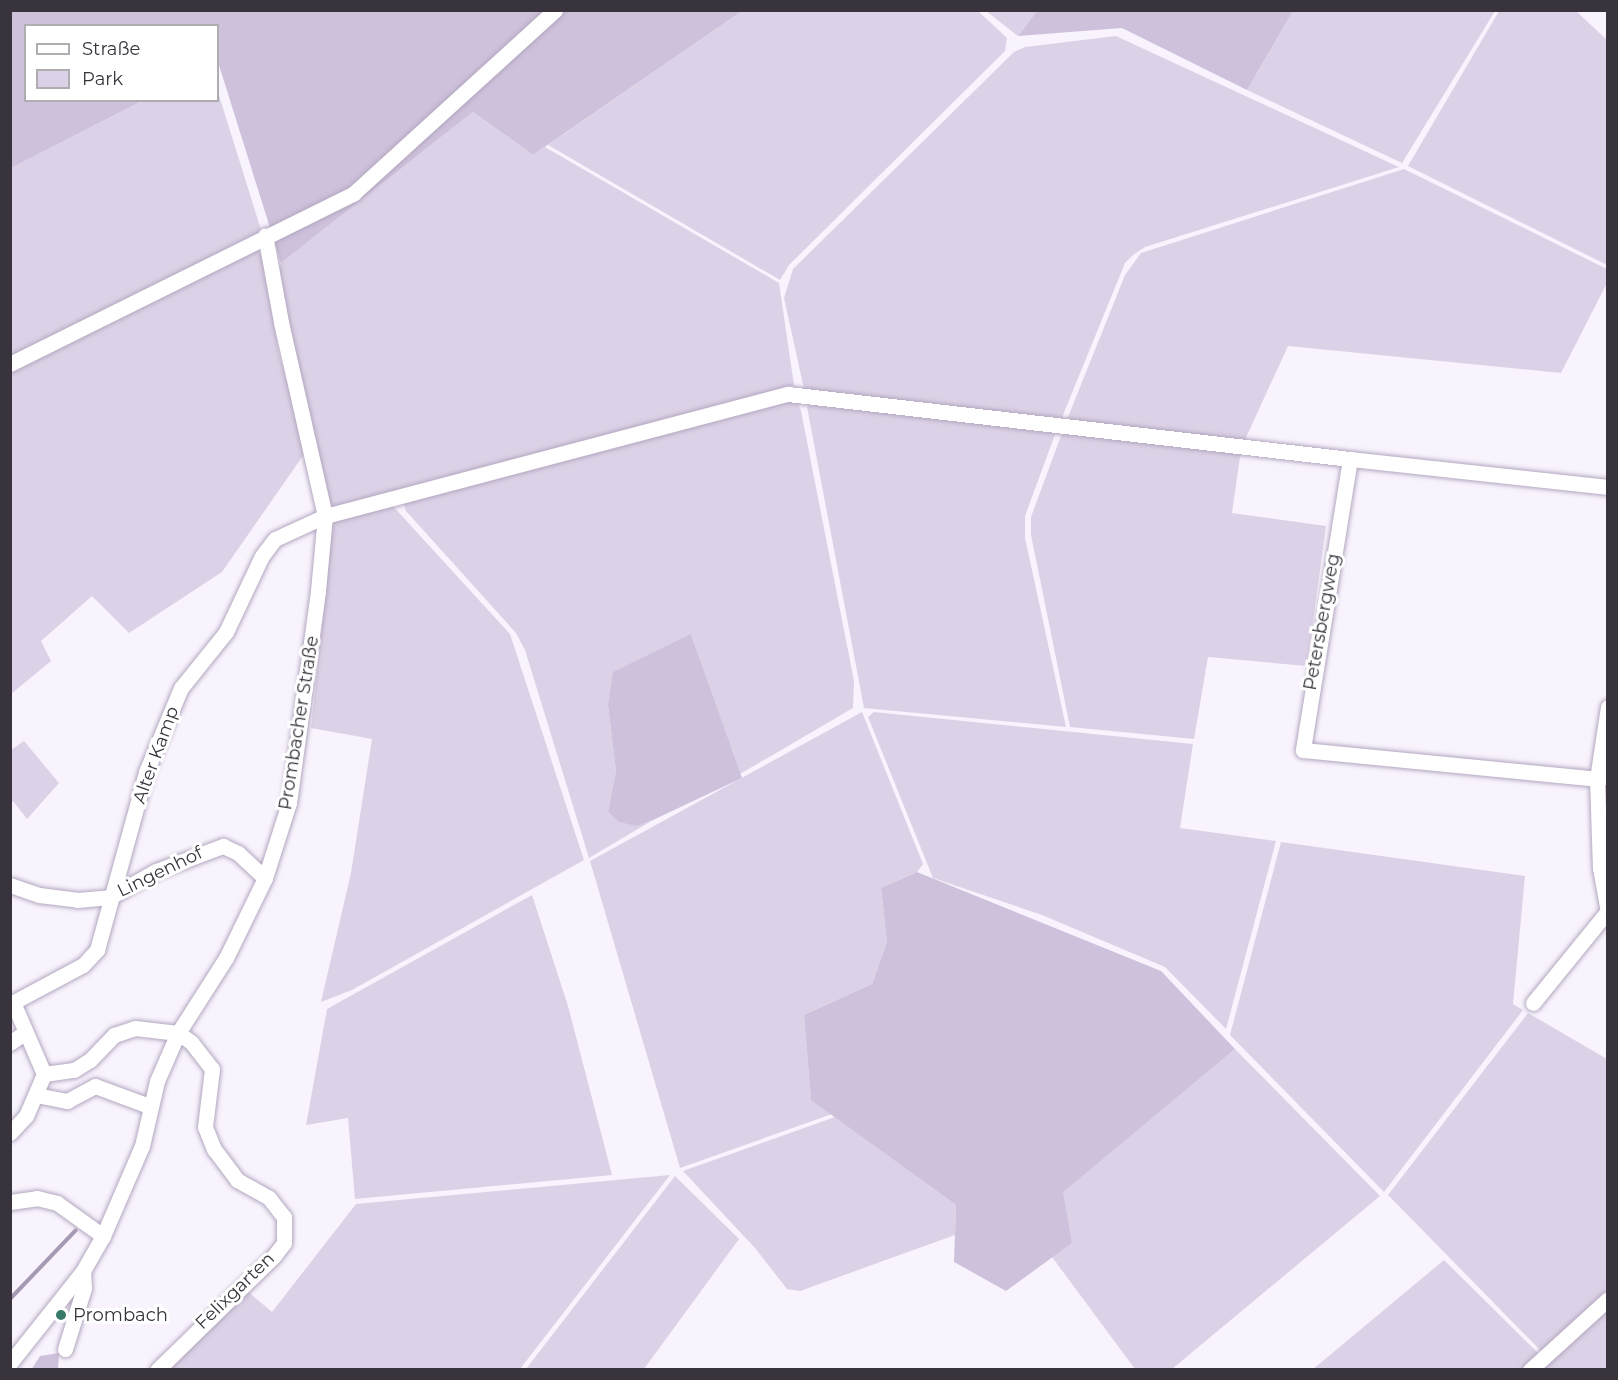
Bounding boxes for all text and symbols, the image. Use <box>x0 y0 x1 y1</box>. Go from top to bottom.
legend <box>24 24 219 102</box>
text: Straße <box>82 38 140 60</box>
text: Park <box>82 68 123 90</box>
street label: Petersbergweg <box>1299 552 1345 692</box>
street label: Prombacher Straße <box>275 634 323 812</box>
street label: Alter Kamp <box>128 703 184 807</box>
street label: Lingenhof <box>114 842 206 902</box>
street label: Felixgarten <box>191 1248 279 1334</box>
place label: Prombach <box>73 1304 168 1326</box>
marker: Prombach <box>54 1308 68 1322</box>

